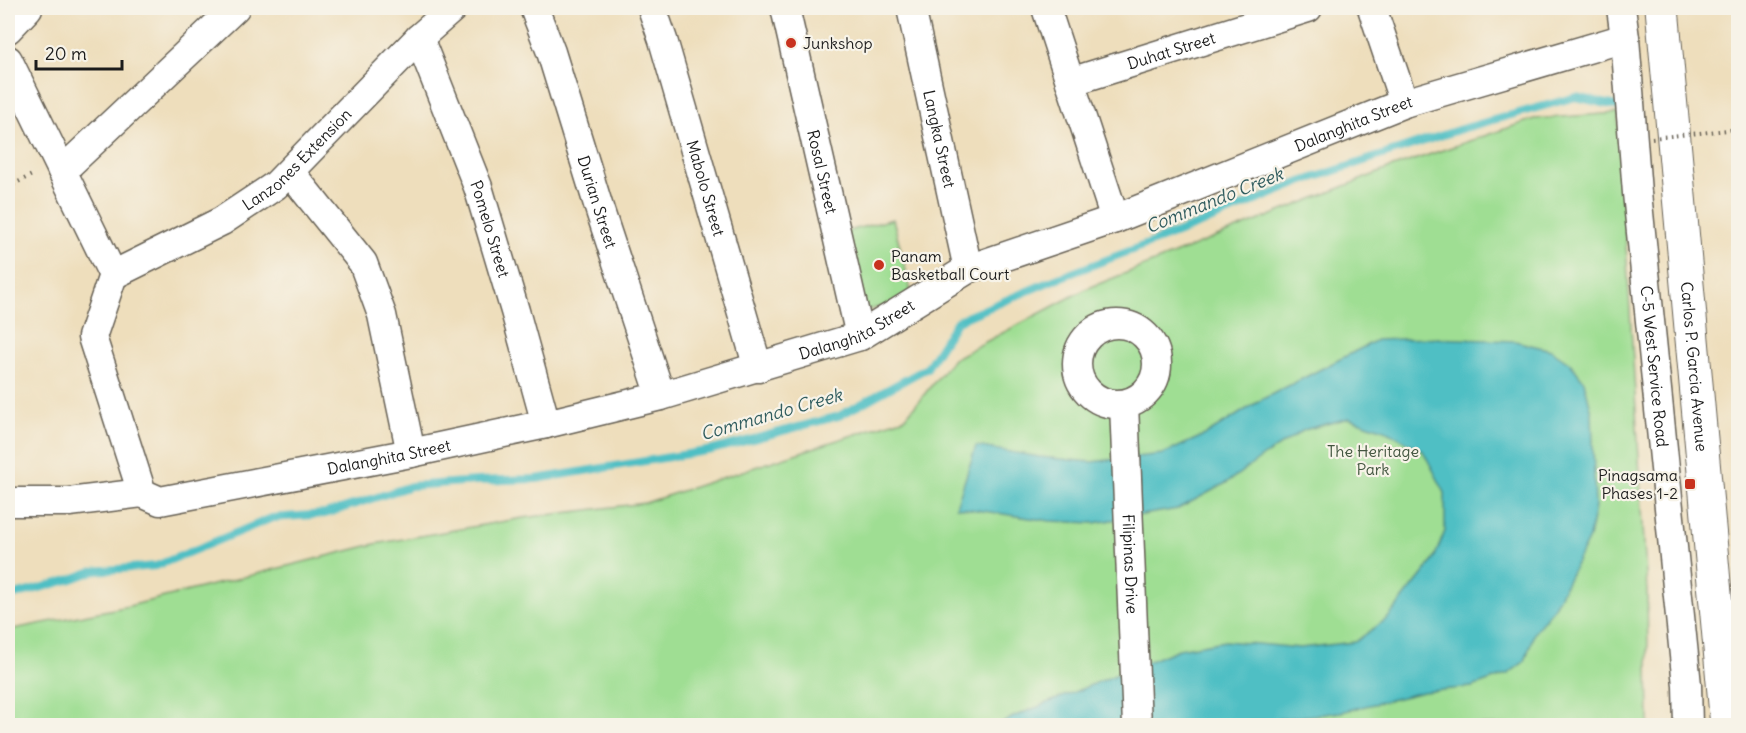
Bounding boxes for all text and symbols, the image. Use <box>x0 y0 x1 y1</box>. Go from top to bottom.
street label: Duhat Street <box>1125 27 1218 74</box>
scale bar <box>36 33 122 71</box>
place label: Junkshop <box>803 33 873 53</box>
marker: Junkshop <box>784 36 798 50</box>
text: 20 m <box>45 42 87 65</box>
street label: Langka Street <box>919 88 960 190</box>
street label: Dalanghita Street <box>1291 91 1415 156</box>
street label: Lanzones Extension <box>238 104 355 215</box>
street label: Rosal Street <box>803 128 842 216</box>
street label: Mabolo Street <box>683 138 729 239</box>
street label: Durian Street <box>574 153 622 251</box>
water label: Commando Creek <box>1142 161 1288 238</box>
street label: Pomelo Street <box>466 177 515 280</box>
place label: Panam Basketball Court <box>891 246 1010 284</box>
marker: Panam Basketball Court <box>872 258 886 272</box>
street label: Carlos P. Garcia Avenue <box>1677 281 1712 452</box>
street label: C-5 West Service Road <box>1636 285 1673 448</box>
street label: Dalanghita Street <box>796 295 918 364</box>
water label: Commando Creek <box>698 382 846 445</box>
street label: Dalanghita Street <box>325 435 453 479</box>
park label: The Heritage Park <box>1327 441 1419 479</box>
place label: Pinagsama Phases 1-2 <box>1598 465 1678 503</box>
marker: Pinagsama Phases 1-2 <box>1683 477 1697 491</box>
street label: Filipinas Drive <box>1118 514 1142 614</box>

